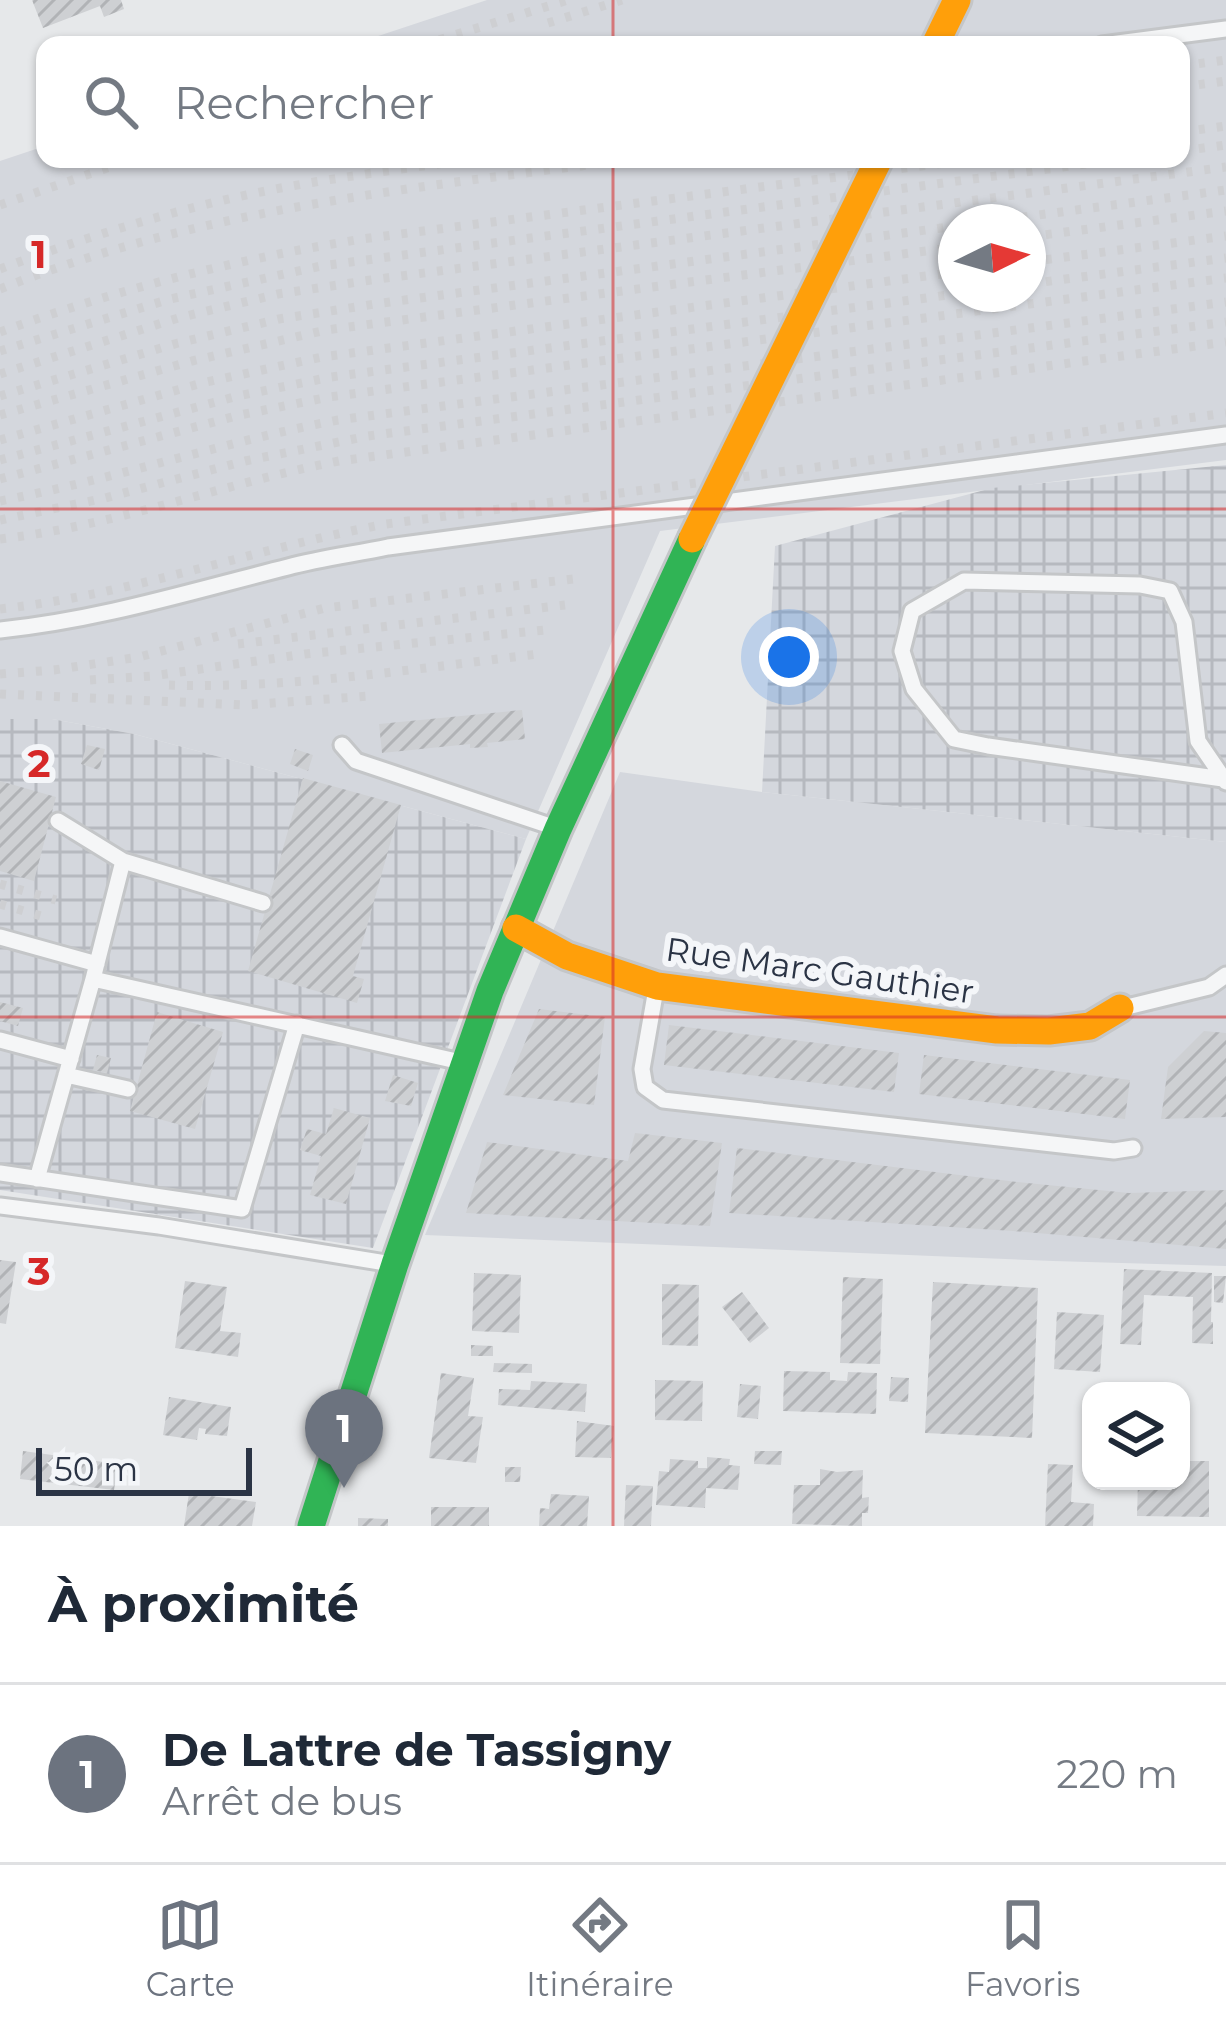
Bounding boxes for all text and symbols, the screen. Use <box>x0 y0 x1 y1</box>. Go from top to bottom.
search box <box>36 36 1190 168</box>
icon: search <box>78 69 144 135</box>
text: Rechercher <box>174 75 434 130</box>
north arrow <box>938 204 1046 312</box>
text: 1 <box>31 230 47 278</box>
your location <box>759 627 819 687</box>
text: 2 <box>27 739 51 787</box>
street label: Rue Marc Gauthier <box>663 929 977 1011</box>
text: 3 <box>26 1247 51 1295</box>
map controls <box>1082 1382 1190 1490</box>
button: layers <box>1082 1382 1190 1490</box>
pin: 1 <box>305 1389 383 1488</box>
scale bar <box>36 1442 252 1495</box>
text: 50 m <box>54 1449 138 1489</box>
text: À proximité <box>48 1573 359 1635</box>
text: De Lattre de Tassigny <box>162 1722 671 1777</box>
text: 1 <box>79 1750 95 1798</box>
text: 220 m <box>1056 1750 1178 1798</box>
text: Arrêt de bus <box>162 1777 402 1825</box>
tab: Carte <box>146 1892 235 2004</box>
tab: Itinéraire <box>526 1892 674 2004</box>
tab: Favoris <box>965 1892 1080 2004</box>

